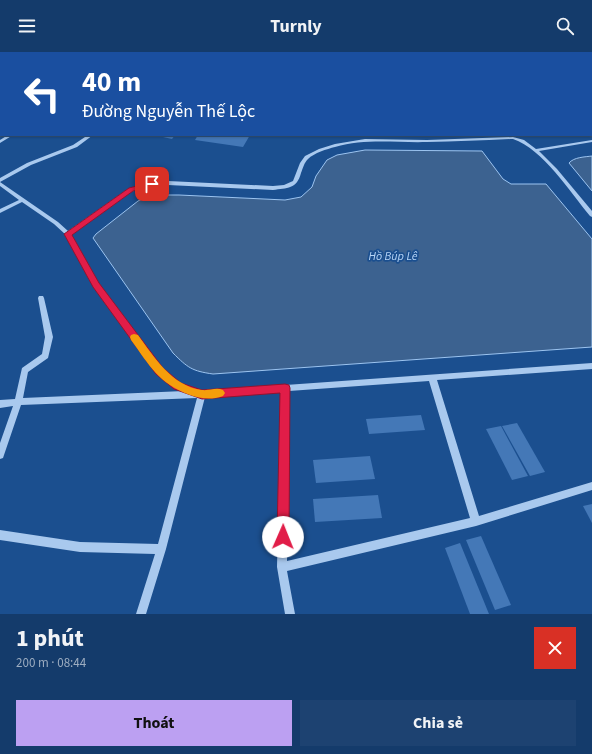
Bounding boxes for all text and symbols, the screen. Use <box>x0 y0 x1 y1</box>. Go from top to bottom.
text: Turnly <box>270 14 322 39</box>
icon: menu <box>16 15 38 37</box>
icon: search <box>554 15 576 37</box>
text: 40 m <box>82 62 141 102</box>
icon: left <box>16 68 68 120</box>
text: Đường Nguyễn Thế Lộc <box>82 99 255 124</box>
pin <box>135 167 169 201</box>
icon: arrive <box>141 173 163 195</box>
water label: Hồ Búp Lê <box>368 248 418 265</box>
position arrow <box>262 516 304 558</box>
text: 1 phút <box>16 621 84 656</box>
button: close <box>534 627 576 669</box>
text: 200 m · 08:44 <box>16 654 86 672</box>
button: Thoát <box>16 700 292 746</box>
button: Chia sẻ <box>300 700 576 746</box>

